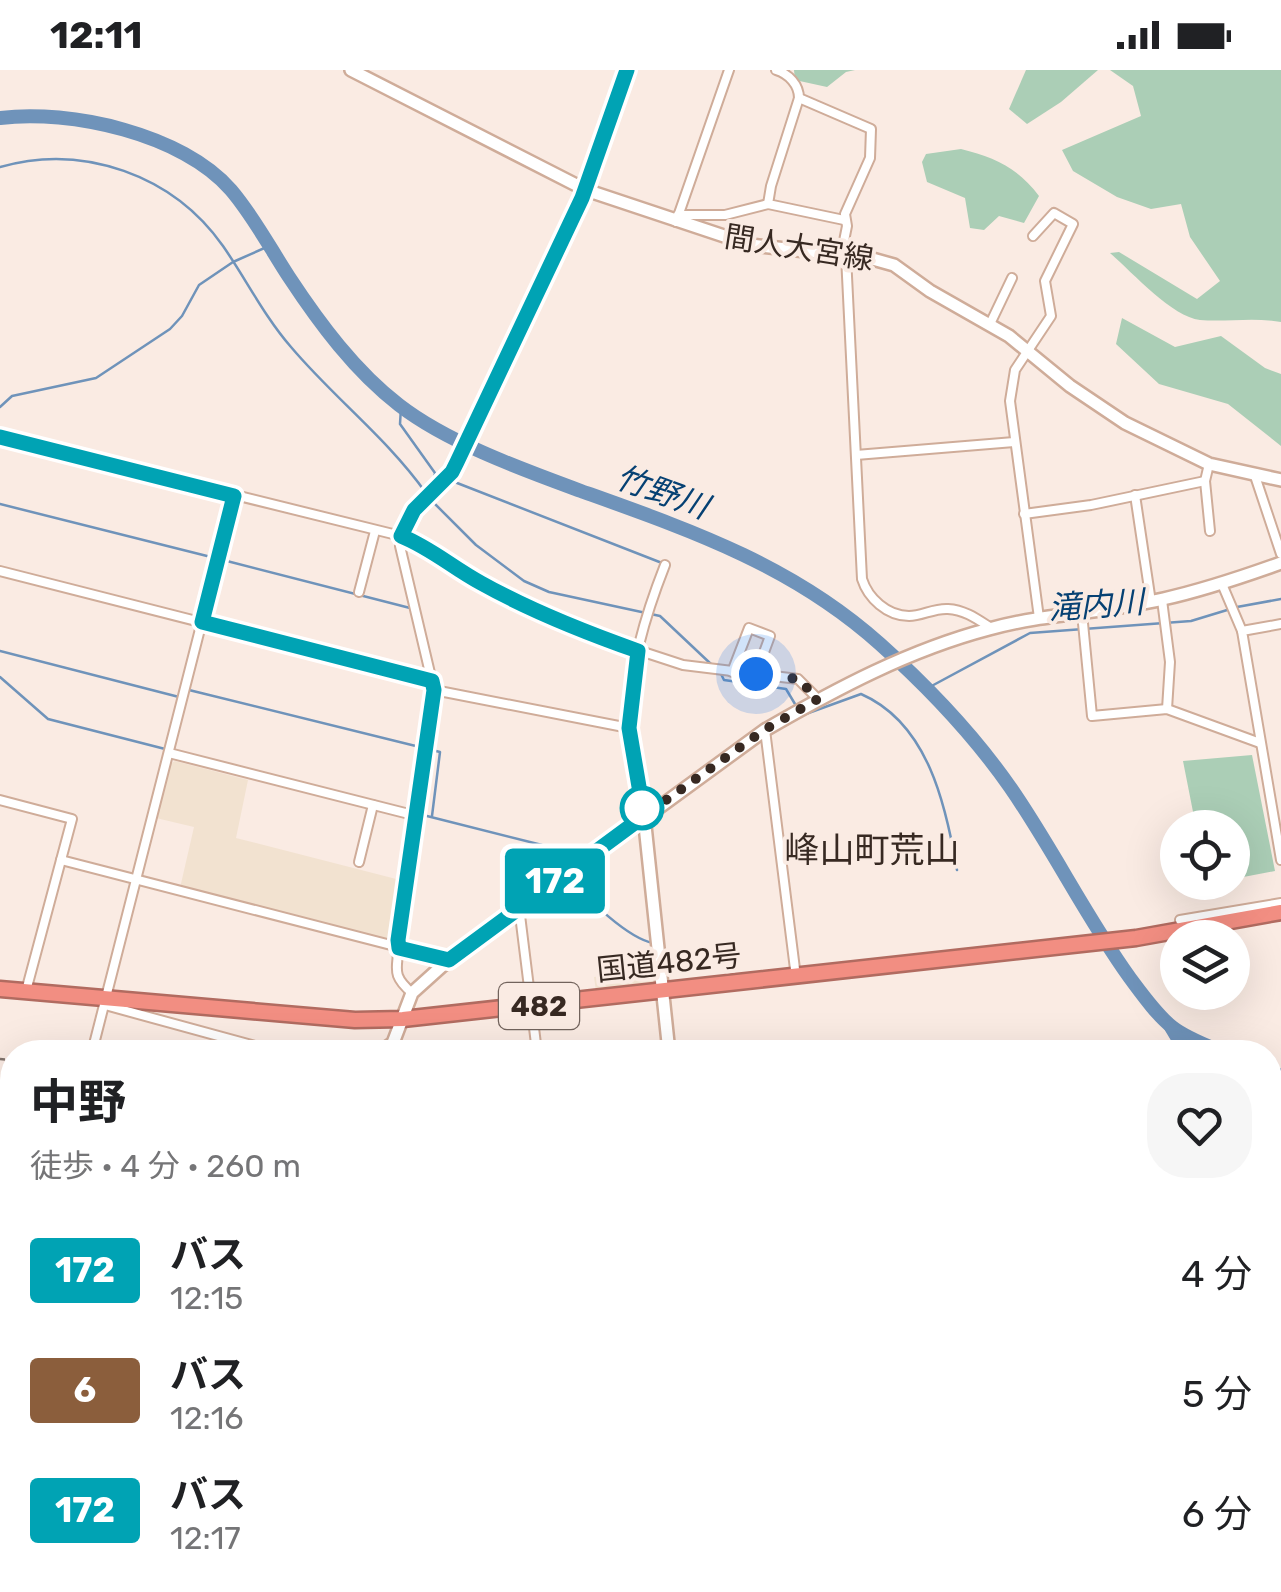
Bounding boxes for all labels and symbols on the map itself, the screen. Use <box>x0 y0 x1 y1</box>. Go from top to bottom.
street label: 間人大宮線 <box>722 218 876 278</box>
water label: 竹野川 <box>610 458 716 527</box>
water label: 滝内川 <box>1047 582 1148 627</box>
your location <box>731 649 781 699</box>
unlabelled marker <box>621 787 663 829</box>
district label: 峰山町荒山 <box>784 829 960 871</box>
line badge: 172 <box>498 848 612 914</box>
street label: 国道482号 <box>595 938 743 988</box>
road number: 482 <box>499 983 579 1029</box>

